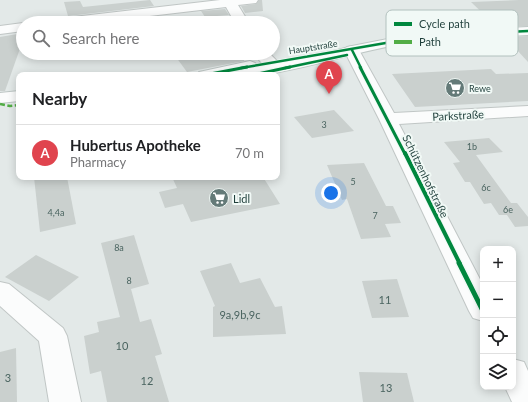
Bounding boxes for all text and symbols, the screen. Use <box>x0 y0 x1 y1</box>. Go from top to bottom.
legend <box>386 10 518 56</box>
search box <box>16 16 280 60</box>
text: Cycle path <box>419 17 470 30</box>
icon: search <box>30 27 52 49</box>
text: Search here <box>62 29 139 47</box>
text: Path <box>419 35 441 48</box>
street label: Hauptstraße <box>288 38 338 56</box>
pin: A <box>316 61 342 94</box>
supermarket icon: Rewe <box>444 77 466 99</box>
place label: Rewe <box>469 83 491 94</box>
text: Nearby <box>32 88 87 109</box>
street label: Parkstraße <box>432 107 484 123</box>
house number: 3 <box>321 119 327 130</box>
street label: Schützenhofstraße <box>400 132 452 220</box>
text: Hubertus Apotheke <box>70 136 201 154</box>
house number: 1b <box>467 141 477 152</box>
text: A <box>40 145 50 161</box>
text: 70 m <box>235 145 264 161</box>
text: Pharmacy <box>70 154 126 170</box>
house number: 5 <box>350 176 356 187</box>
house number: 6c <box>481 182 491 193</box>
your location <box>321 183 341 203</box>
supermarket icon: Lidl <box>208 187 230 209</box>
place label: Lidl <box>233 192 250 205</box>
house number: 6e <box>503 204 513 215</box>
house number: 4,4a <box>48 207 64 218</box>
house number: 7 <box>372 210 378 221</box>
house number: 8a <box>114 242 124 253</box>
map controls <box>480 246 516 390</box>
button: + <box>480 246 516 282</box>
house number: 8 <box>126 275 132 286</box>
button: − <box>480 282 516 318</box>
house number: 11 <box>379 293 391 306</box>
house number: 9a,9b,9c <box>219 308 261 321</box>
button: locate <box>480 318 516 354</box>
house number: 10 <box>116 339 129 352</box>
button: layers <box>480 354 516 390</box>
house number: 3 <box>5 371 11 384</box>
house number: 12 <box>141 374 153 387</box>
house number: 13 <box>380 381 392 394</box>

